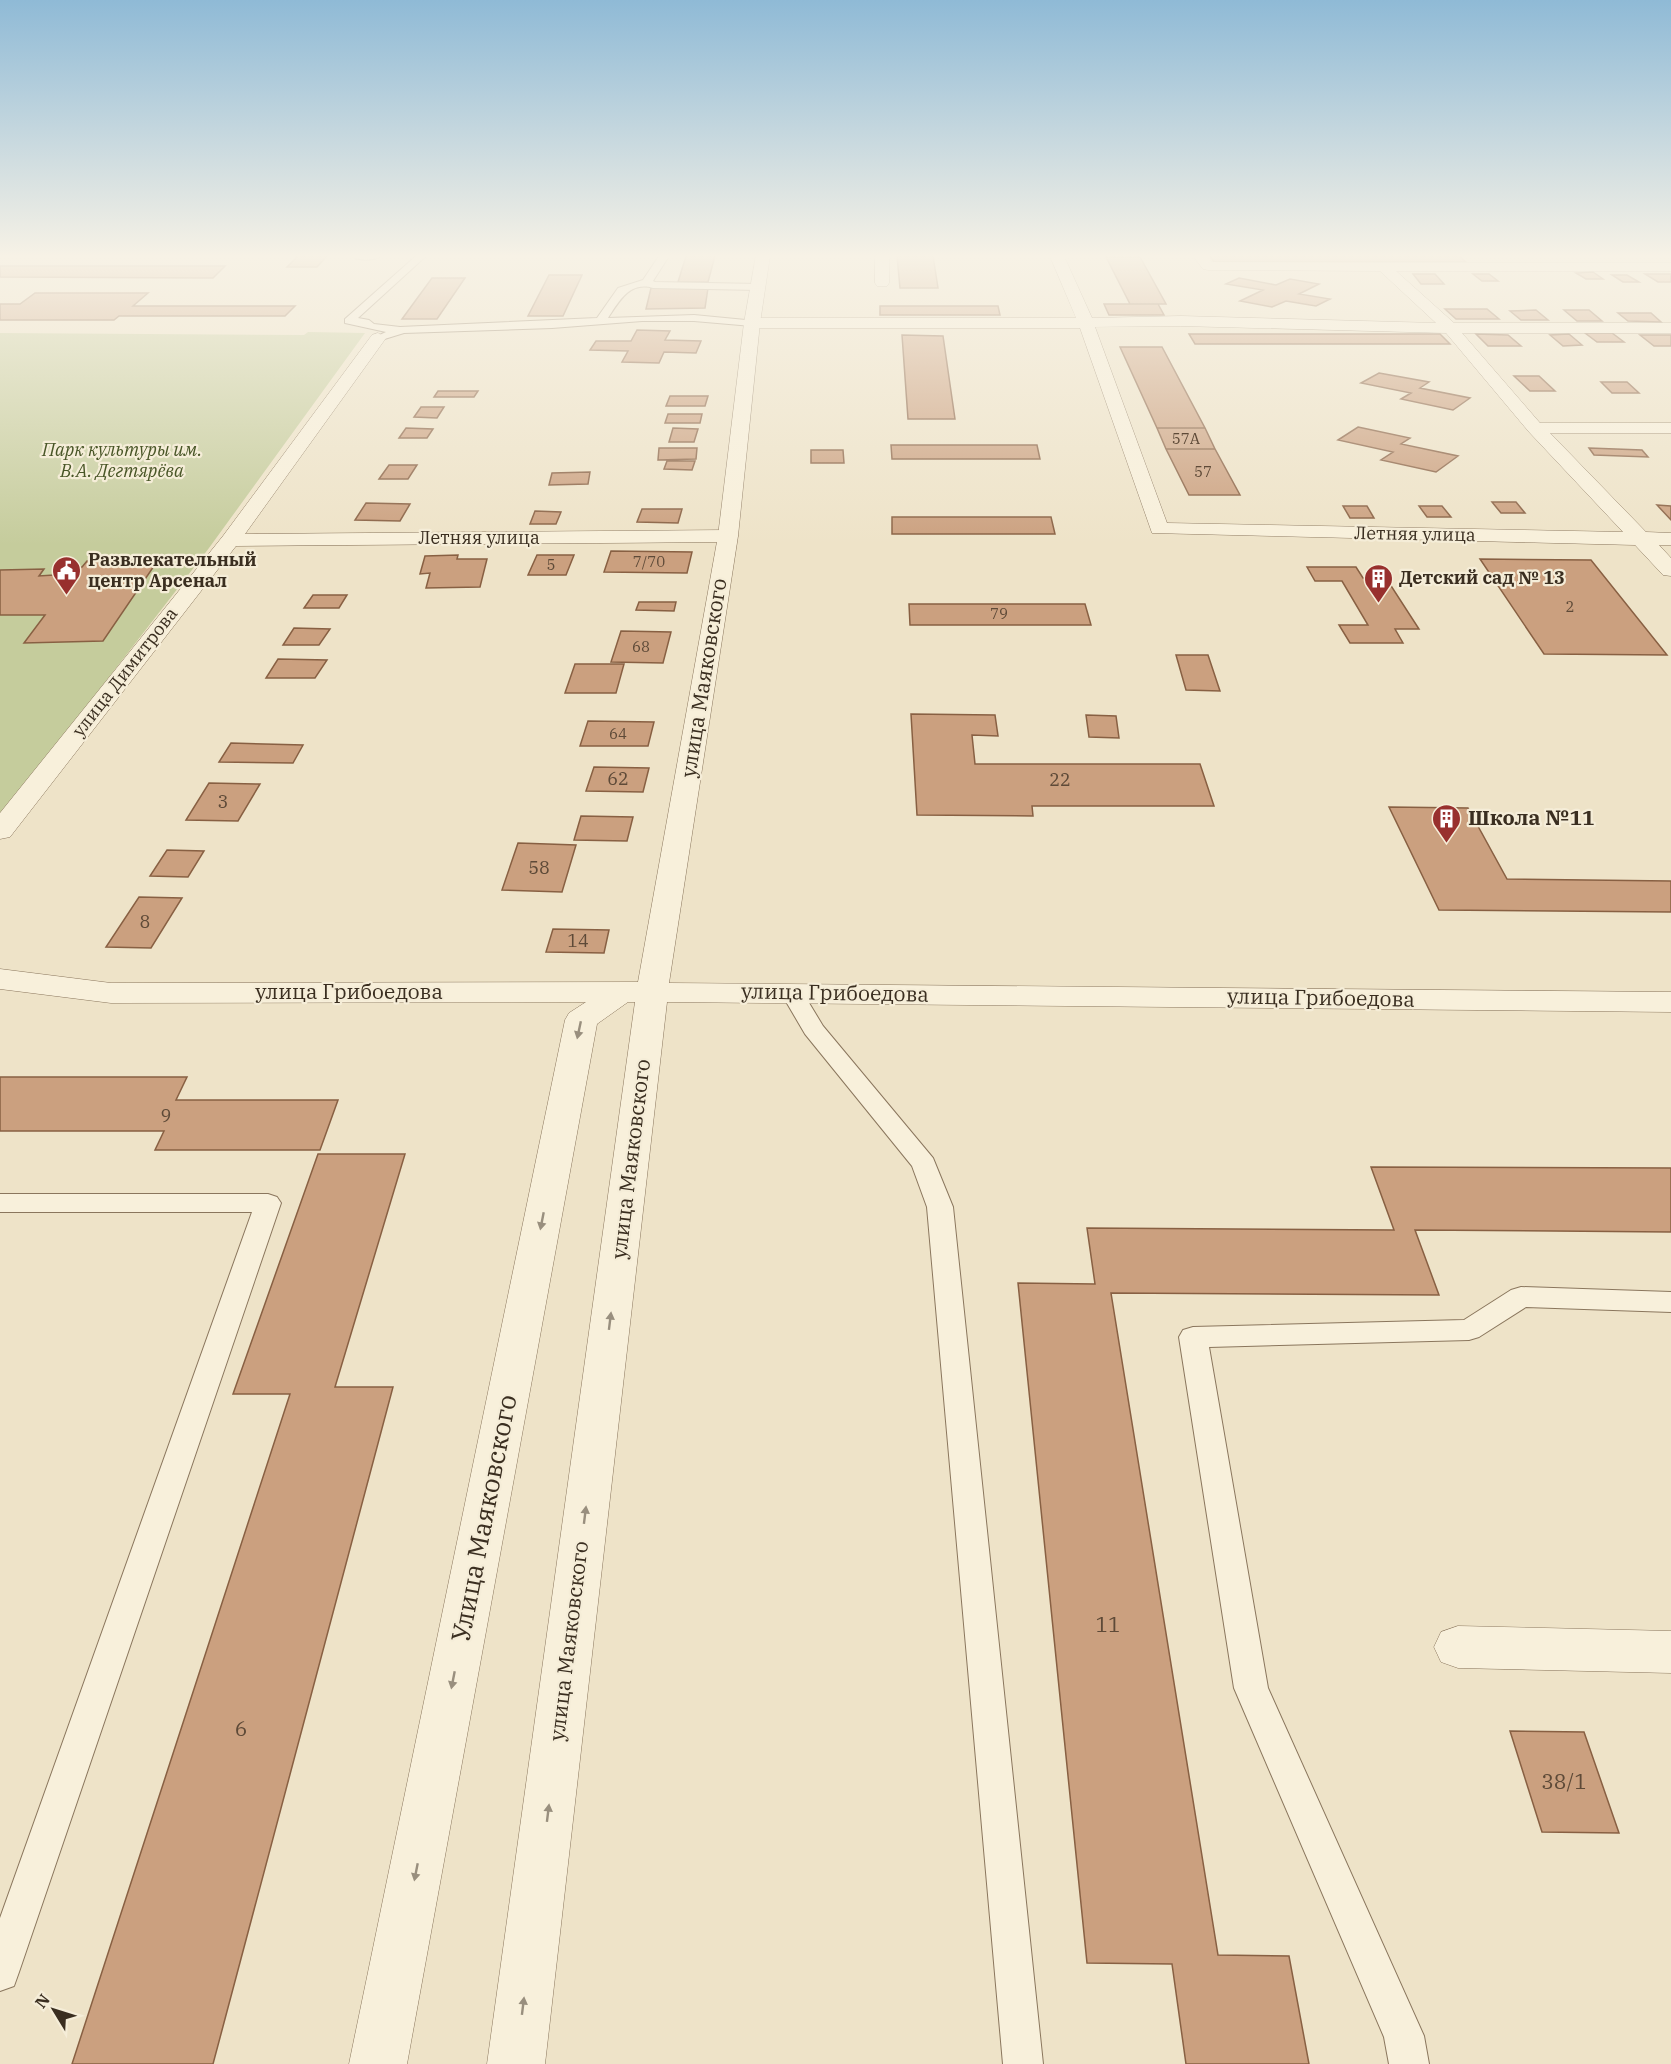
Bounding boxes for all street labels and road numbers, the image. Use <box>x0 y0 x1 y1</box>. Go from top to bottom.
street label: Летняя улица <box>1354 521 1476 546</box>
street label: Летняя улица <box>418 526 540 549</box>
street label: улица Маяковского <box>673 576 733 780</box>
street label: улица Димитрова <box>67 602 182 741</box>
street label: улица Грибоедова <box>741 976 929 1008</box>
street label: улица Грибоедова <box>255 977 443 1005</box>
street label: улица Грибоедова <box>1227 981 1415 1013</box>
street label: улица Маяковского <box>604 1057 656 1261</box>
street label: Улица Маяковского <box>442 1391 524 1644</box>
street label: улица Маяковского <box>542 1539 594 1743</box>

